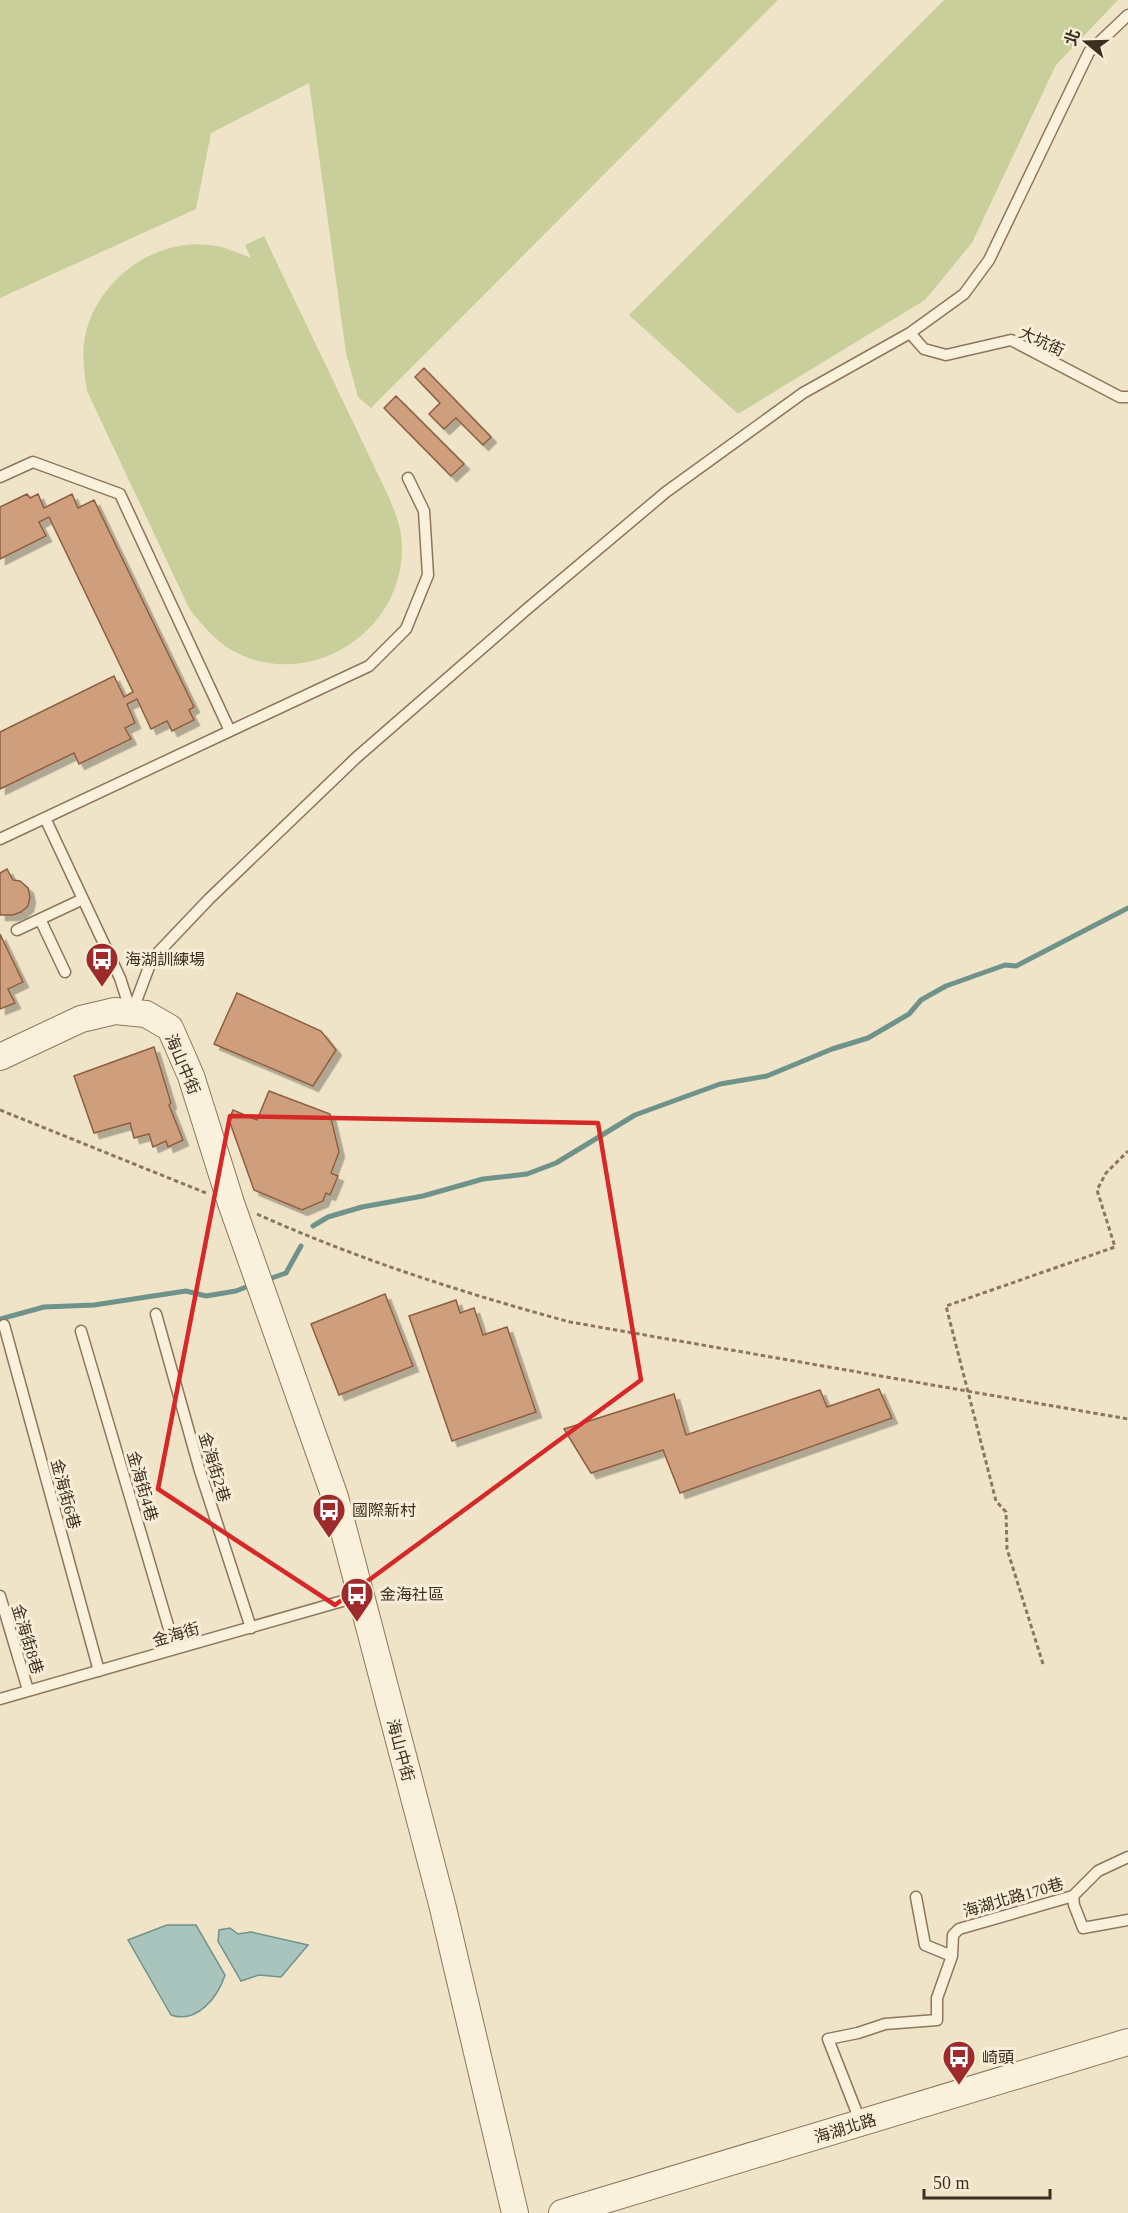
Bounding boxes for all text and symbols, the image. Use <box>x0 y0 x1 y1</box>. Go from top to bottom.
north arrow <box>1056 12 1116 72</box>
text: 北 <box>1062 27 1083 48</box>
street label: 大坑街 <box>1016 324 1067 359</box>
bus stop icon: 海湖訓練場 <box>84 941 120 988</box>
place label: 海湖訓練場 <box>125 951 205 968</box>
street label: 海山中街 <box>162 1031 203 1097</box>
street label: 金海街2巷 <box>196 1430 233 1504</box>
street label: 金海街4巷 <box>124 1449 161 1523</box>
street label: 金海街6巷 <box>48 1457 83 1531</box>
bus stop icon: 國際新村 <box>311 1492 347 1539</box>
place label: 國際新村 <box>352 1502 416 1519</box>
bus stop icon: 金海社區 <box>339 1576 375 1623</box>
place label: 金海社區 <box>380 1586 444 1603</box>
street label: 金海街8巷 <box>9 1602 46 1676</box>
street label: 金海街 <box>151 1620 202 1649</box>
street label: 海山中街 <box>384 1717 417 1783</box>
street label: 海湖北路170巷 <box>961 1875 1065 1920</box>
bus stop icon: 崎頭 <box>941 2039 977 2086</box>
place label: 崎頭 <box>982 2049 1014 2066</box>
street label: 海湖北路 <box>812 2111 878 2146</box>
scale bar <box>924 2162 1050 2200</box>
text: 50 m <box>933 2173 970 2193</box>

